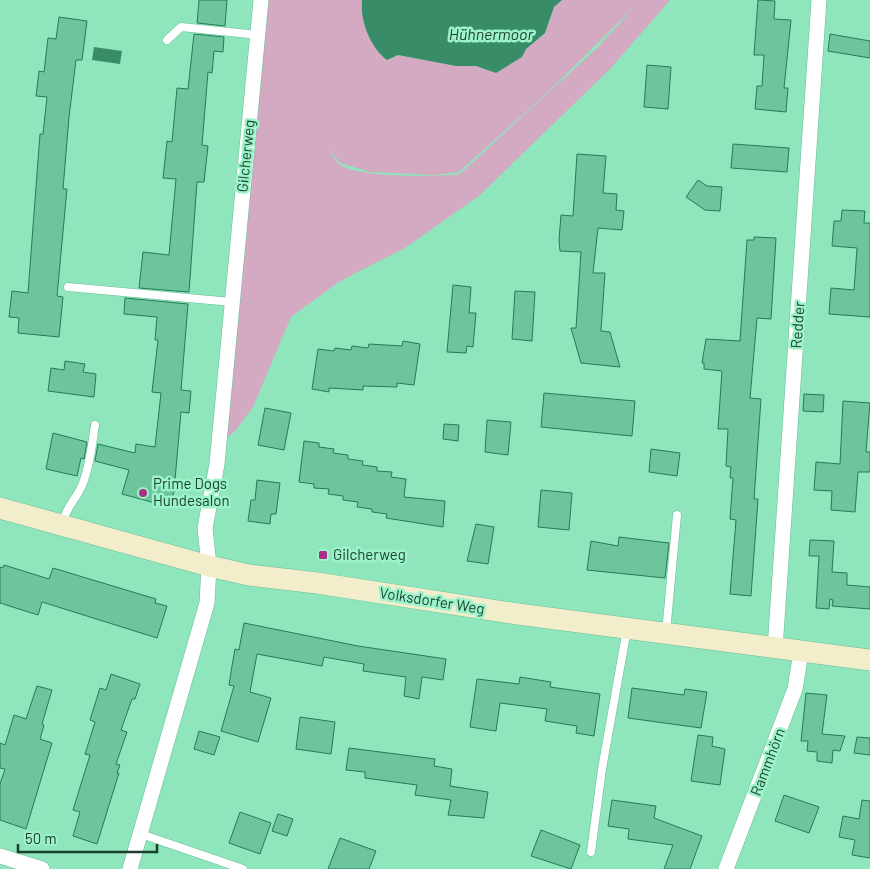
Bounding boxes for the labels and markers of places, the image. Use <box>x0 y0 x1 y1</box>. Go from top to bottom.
place label: Prime Dogs Hundesalon <box>153 474 229 509</box>
marker: Prime Dogs Hundesalon <box>137 487 149 499</box>
place label: Gilcherweg <box>333 545 406 563</box>
marker: Gilcherweg <box>317 549 329 561</box>

